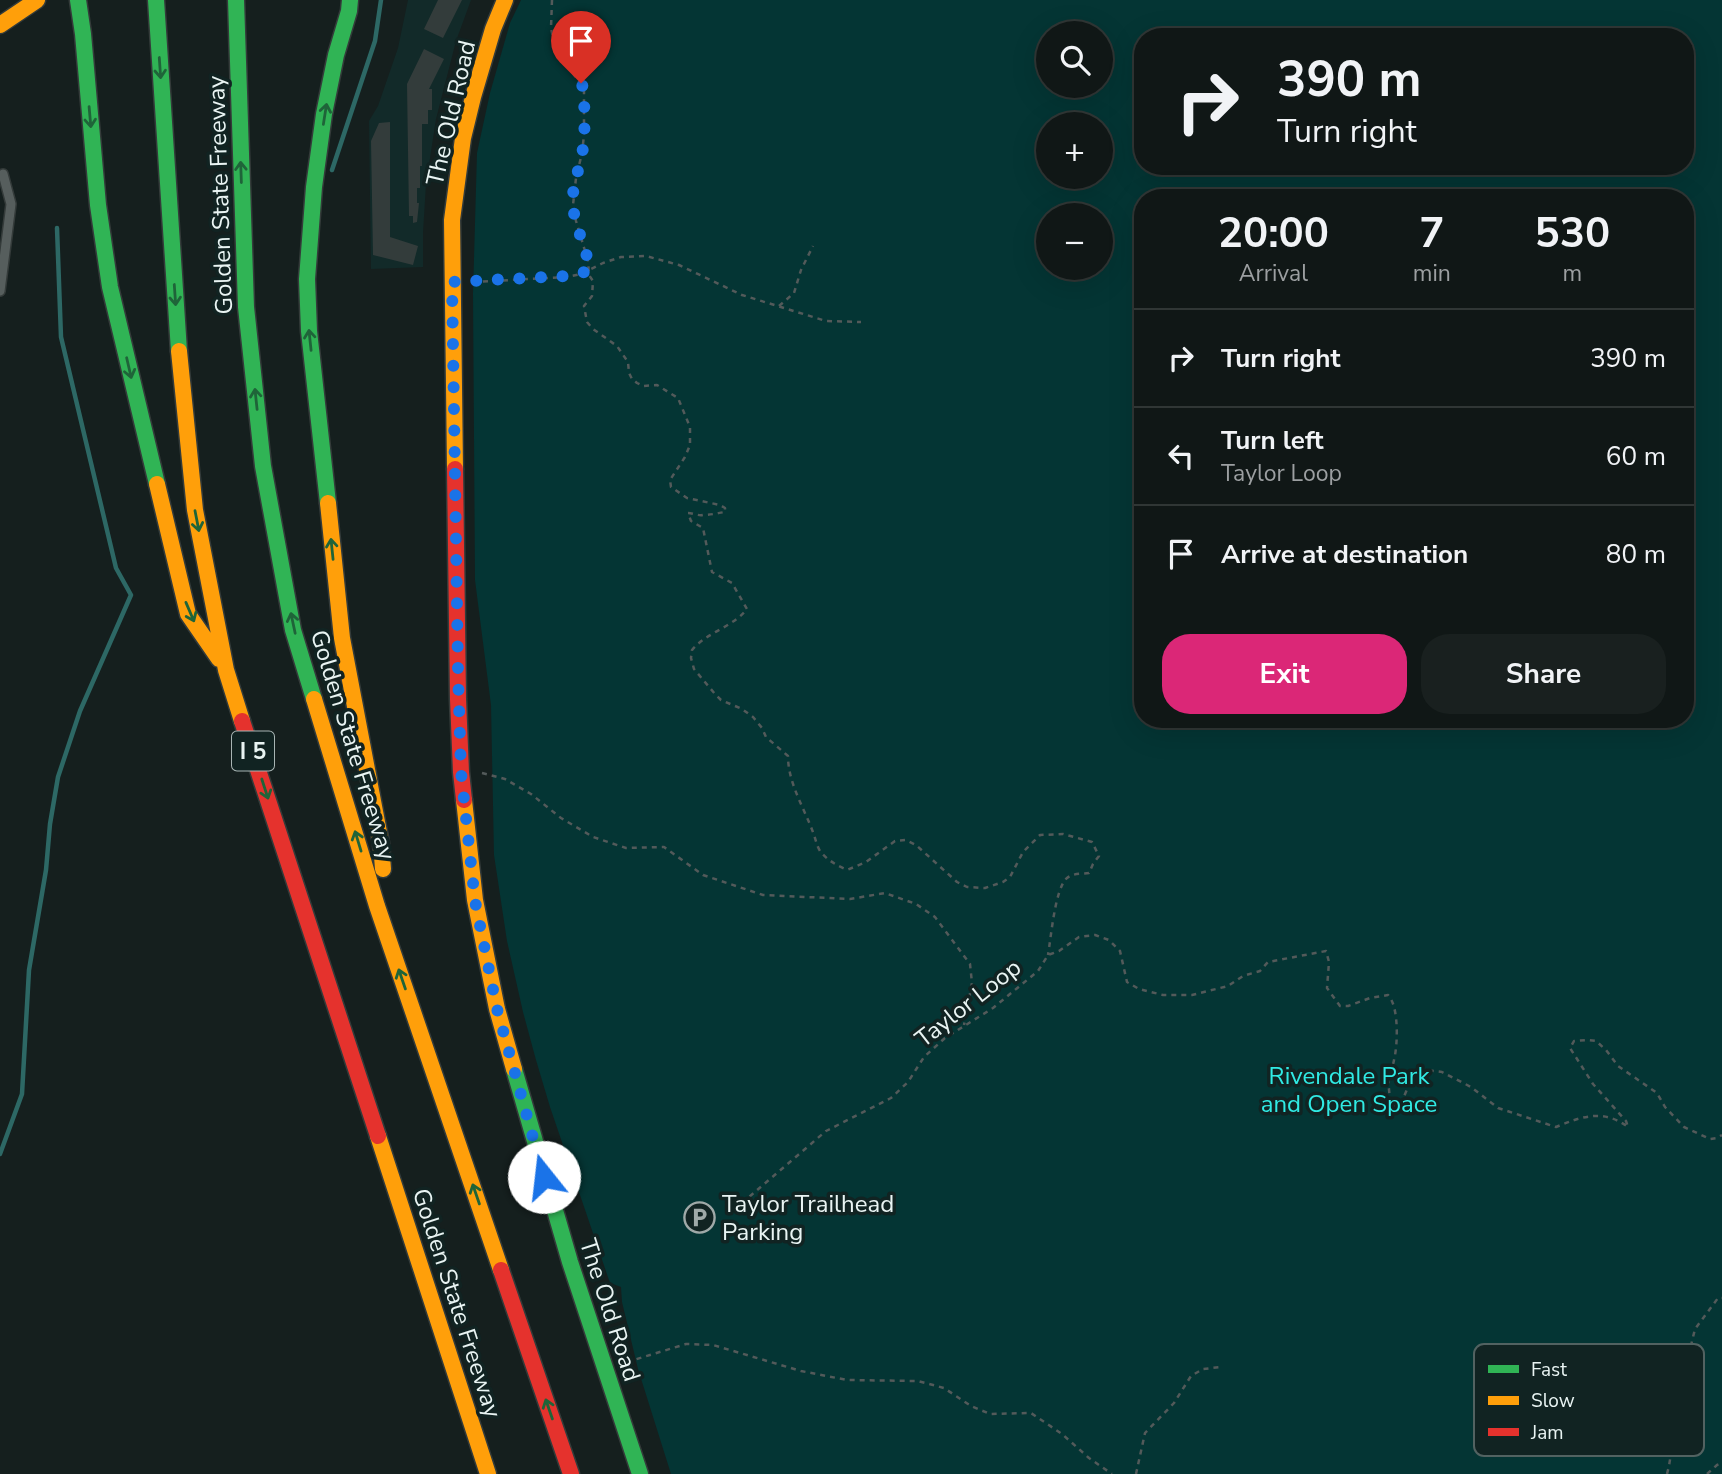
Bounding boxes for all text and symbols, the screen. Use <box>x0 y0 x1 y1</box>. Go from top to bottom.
pin <box>551 11 611 83</box>
map controls <box>1036 21 1113 280</box>
button: search <box>1036 21 1113 98</box>
icon: arrive <box>562 22 600 60</box>
street label: The Old Road <box>419 37 483 189</box>
text: 390 m <box>1277 46 1421 113</box>
one-way arrow <box>154 56 167 79</box>
icon: right <box>1162 56 1253 147</box>
street label: Golden State Freeway <box>200 74 240 315</box>
one-way arrow <box>319 103 332 126</box>
one-way arrow <box>84 105 97 127</box>
text: Turn right <box>1277 110 1417 153</box>
button: + <box>1036 112 1113 189</box>
one-way arrow <box>235 161 248 184</box>
button: − <box>1036 203 1113 280</box>
text: 20:00 <box>1218 205 1329 262</box>
text: 7 <box>1419 205 1444 262</box>
text: 530 <box>1535 205 1610 262</box>
text: Arrival <box>1239 258 1308 289</box>
text: min <box>1413 258 1451 289</box>
text: m <box>1563 258 1582 289</box>
one-way arrow <box>169 283 182 306</box>
one-way arrow <box>303 329 316 352</box>
icon: right <box>1162 339 1200 377</box>
text: Turn right <box>1221 341 1340 376</box>
text: 390 m <box>1590 341 1666 376</box>
one-way arrow <box>123 356 136 379</box>
one-way arrow <box>249 388 262 410</box>
text: Turn left <box>1221 423 1324 458</box>
icon: left <box>1162 437 1200 475</box>
text: 60 m <box>1606 439 1666 474</box>
text: Taylor Loop <box>1221 458 1342 489</box>
one-way arrow <box>191 509 204 532</box>
icon: arrive <box>1162 535 1200 573</box>
text: Arrive at destination <box>1221 537 1468 572</box>
text: 80 m <box>1606 537 1666 572</box>
one-way arrow <box>325 538 338 561</box>
one-way arrow <box>184 601 197 622</box>
one-way arrow <box>285 612 299 635</box>
street label: Golden State Freeway <box>303 626 403 865</box>
button: Exit <box>1162 634 1407 714</box>
button: Share <box>1421 634 1666 714</box>
road number: I 5 <box>232 732 274 771</box>
one-way arrow <box>259 778 272 800</box>
one-way arrow <box>350 830 363 852</box>
street label: Taylor Loop <box>908 952 1028 1054</box>
one-way arrow <box>395 968 407 990</box>
park label: Rivendale Park and Open Space <box>1261 1060 1437 1120</box>
position arrow <box>507 1140 581 1214</box>
street label: Golden State Freeway <box>405 1184 509 1422</box>
one-way arrow <box>469 1184 481 1206</box>
place label: Taylor Trailhead Parking <box>722 1188 894 1248</box>
parking icon: Taylor Trailhead Parking <box>682 1201 716 1235</box>
street label: The Old Road <box>572 1234 648 1386</box>
legend <box>1474 1344 1704 1456</box>
text: Fast <box>1531 1357 1567 1383</box>
text: Slow <box>1531 1388 1575 1414</box>
one-way arrow <box>542 1399 554 1421</box>
text: Jam <box>1530 1420 1564 1446</box>

